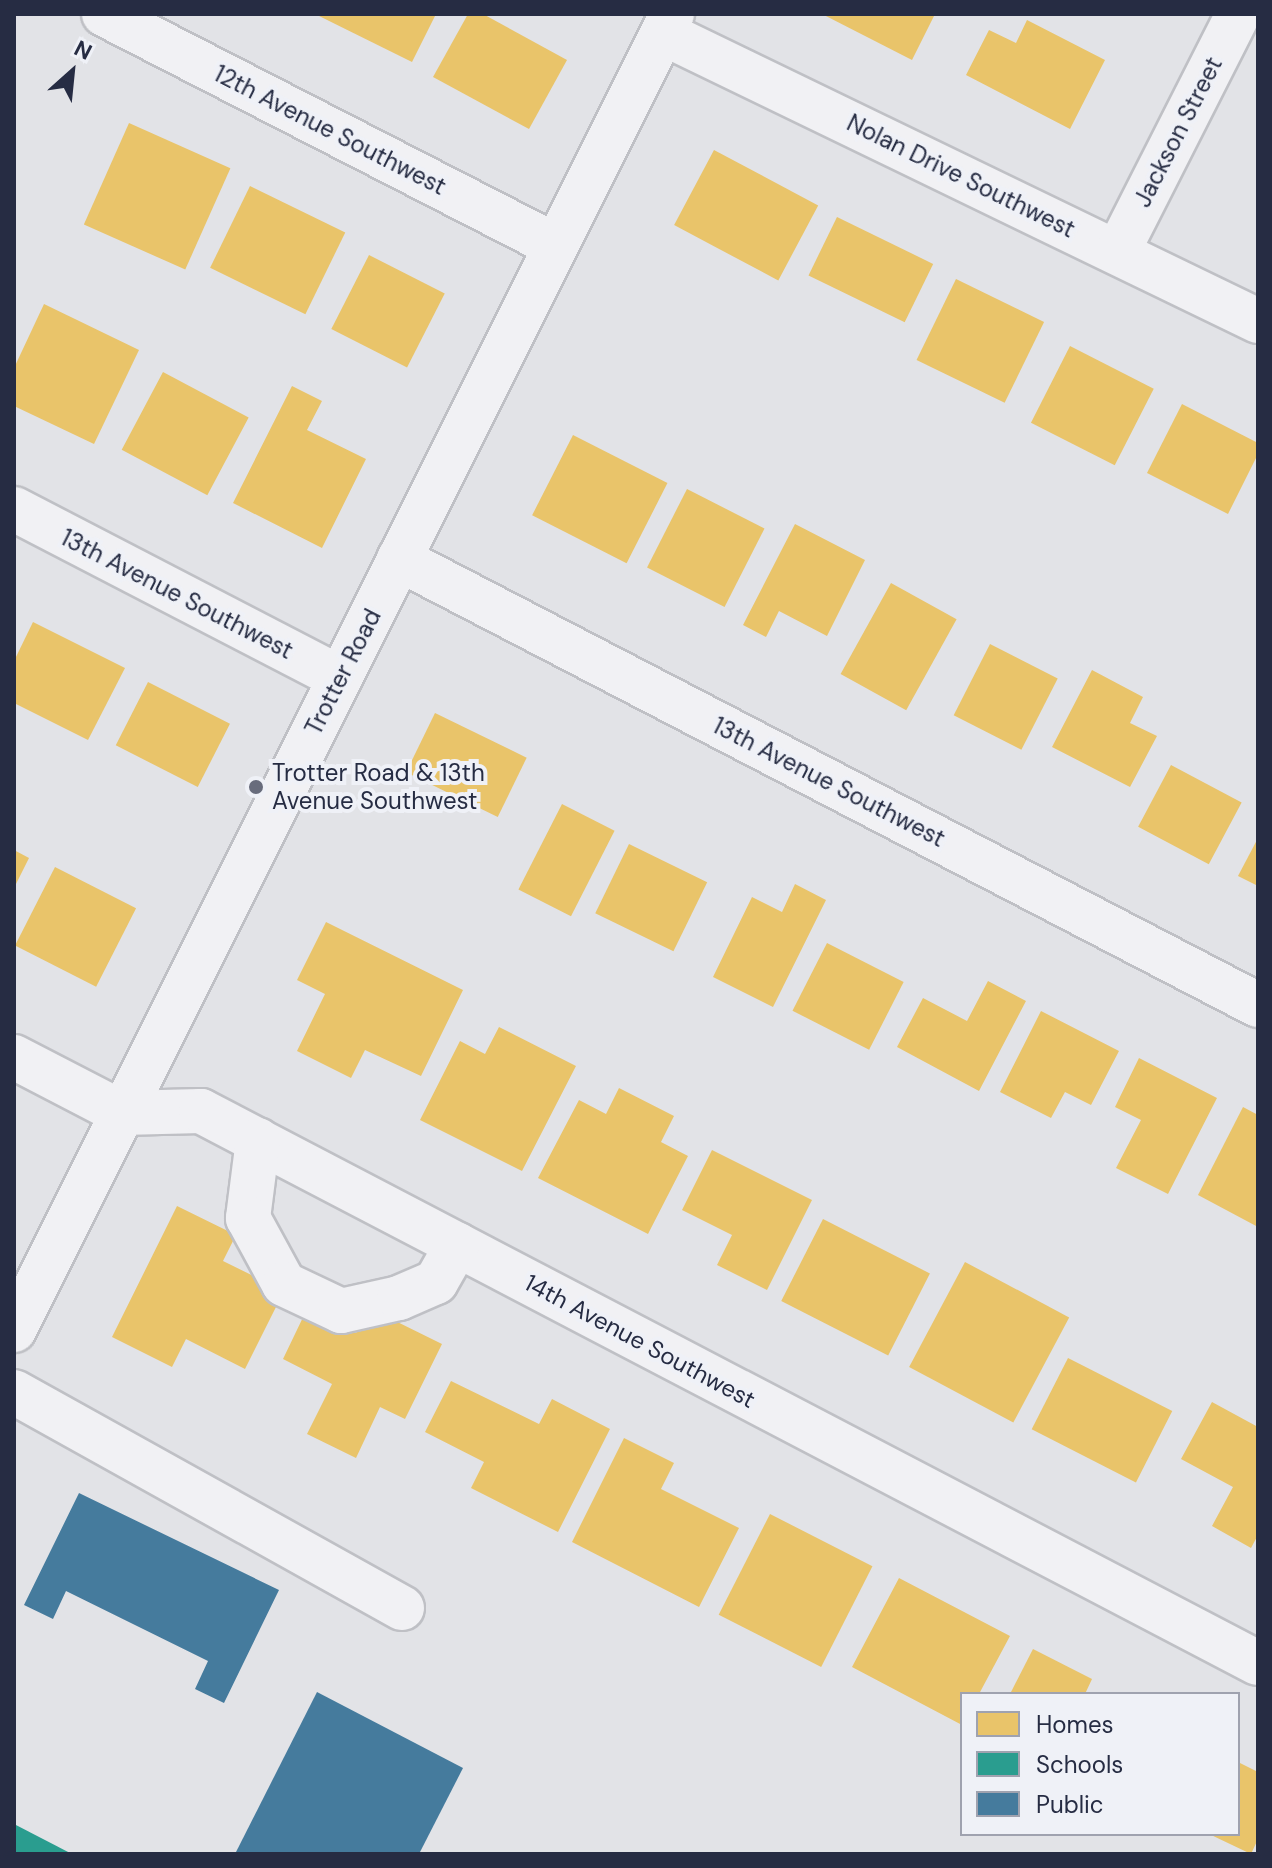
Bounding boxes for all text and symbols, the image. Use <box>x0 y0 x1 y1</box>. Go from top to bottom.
north arrow <box>32 32 112 112</box>
text: N <box>69 34 97 67</box>
street label: Jackson Street <box>1128 52 1228 212</box>
street label: 12th Avenue Southwest <box>209 59 451 201</box>
street label: Nolan Drive Southwest <box>842 108 1080 244</box>
street label: 13th Avenue Southwest <box>56 523 298 665</box>
street label: Trotter Road <box>299 604 387 740</box>
street label: 13th Avenue Southwest <box>708 711 950 853</box>
place label: Trotter Road & 13th Avenue Southwest <box>272 759 485 815</box>
marker: Trotter Road & 13th Avenue Southwest <box>247 778 265 796</box>
street label: 14th Avenue Southwest <box>520 1268 760 1414</box>
legend <box>960 1692 1240 1836</box>
text: Homes <box>1036 1709 1114 1740</box>
text: Schools <box>1036 1749 1123 1780</box>
text: Public <box>1036 1789 1104 1820</box>

